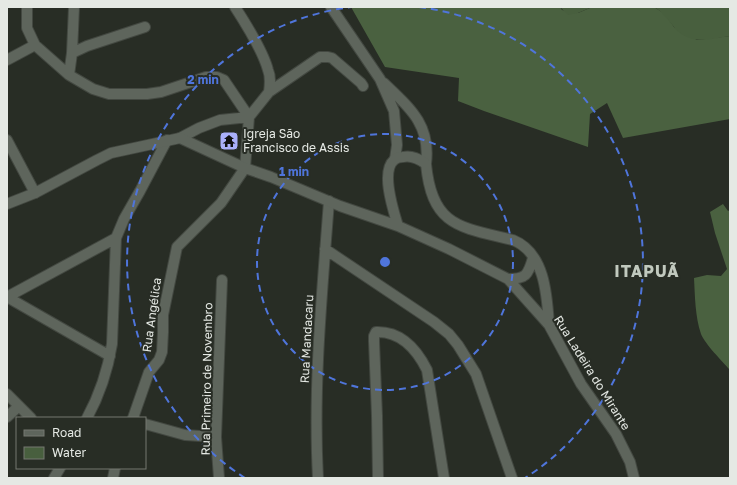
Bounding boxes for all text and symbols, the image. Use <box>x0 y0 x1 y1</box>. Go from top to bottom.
text: 2 min <box>187 72 219 87</box>
place label: Igreja São Francisco de Assis <box>243 126 349 155</box>
temple icon: Igreja São Francisco de Assis <box>218 130 240 152</box>
text: 1 min <box>279 164 309 179</box>
centre of rings <box>378 255 392 269</box>
district label: ITAPUÃ <box>614 261 680 281</box>
street label: Rua Angélica <box>139 277 164 353</box>
street label: Rua Mandacaru <box>297 294 316 384</box>
street label: Rua Primeiro de Novembro <box>198 302 215 456</box>
street label: Rua Ladeira do Mirante <box>551 313 634 433</box>
legend <box>16 417 146 469</box>
text: Road <box>52 425 81 440</box>
text: Water <box>52 445 86 460</box>

